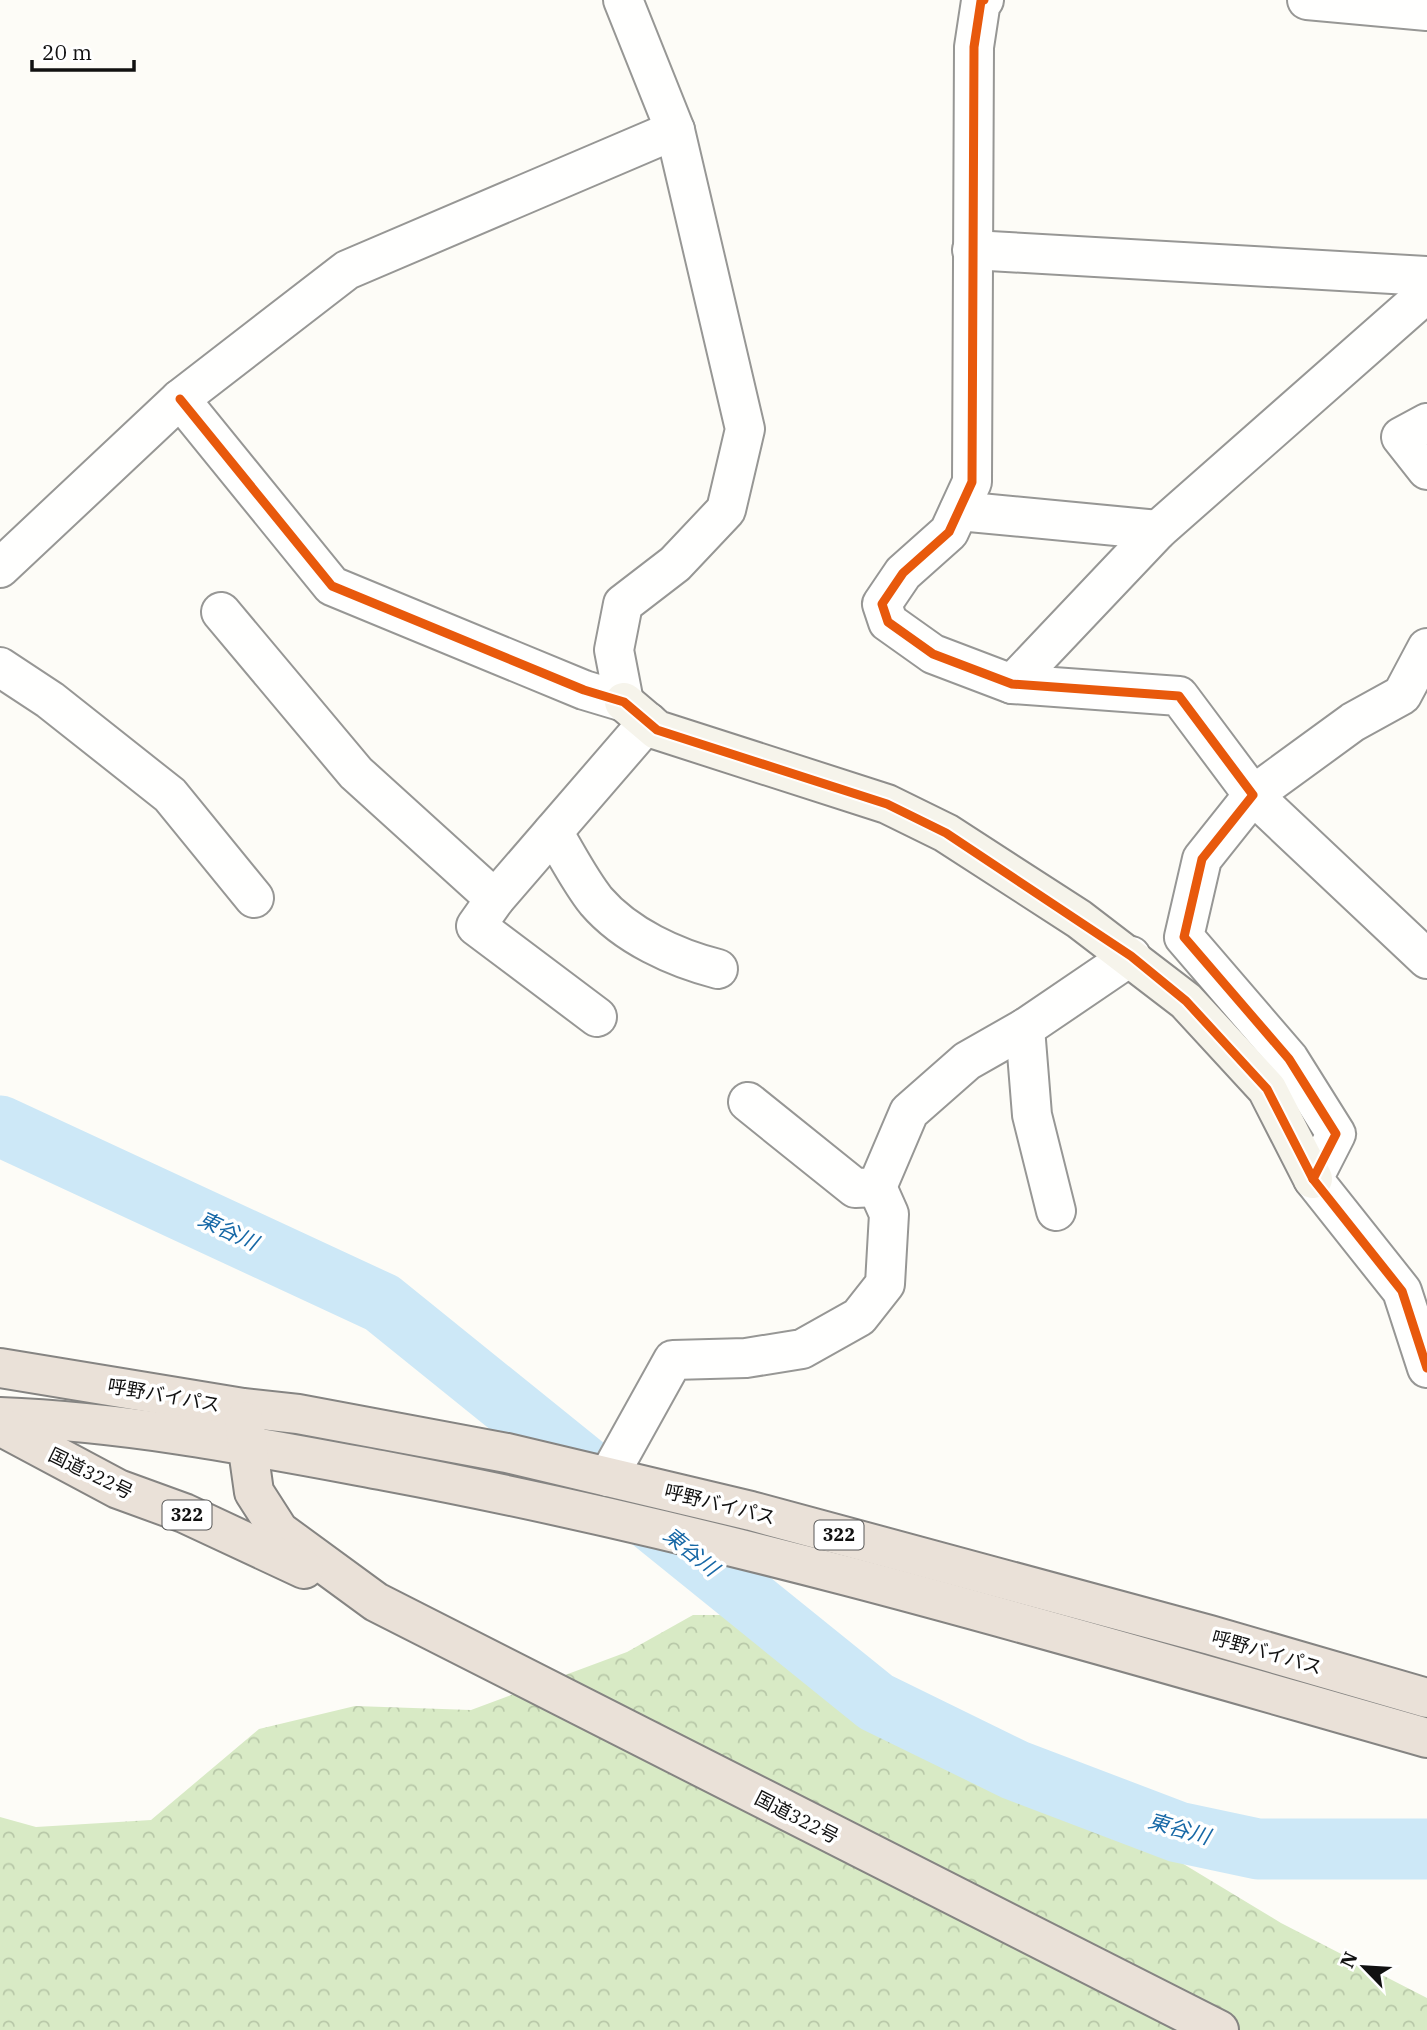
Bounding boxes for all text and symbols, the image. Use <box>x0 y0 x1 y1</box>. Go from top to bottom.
scale bar <box>32 28 133 72</box>
text: 20 m <box>42 38 92 66</box>
water label: 東谷川 <box>194 1204 265 1257</box>
street label: 呼野バイパス <box>106 1373 222 1417</box>
street label: 国道322号 <box>45 1442 137 1504</box>
street label: 呼野バイパス <box>662 1479 778 1529</box>
road number: 322 <box>162 1500 212 1530</box>
road number: 322 <box>814 1520 864 1550</box>
water label: 東谷川 <box>658 1521 726 1583</box>
street label: 呼野バイパス <box>1209 1625 1325 1679</box>
street label: 国道322号 <box>751 1786 843 1848</box>
water label: 東谷川 <box>1145 1806 1215 1851</box>
north arrow <box>1329 1932 1399 2002</box>
text: N <box>1335 1948 1363 1972</box>

